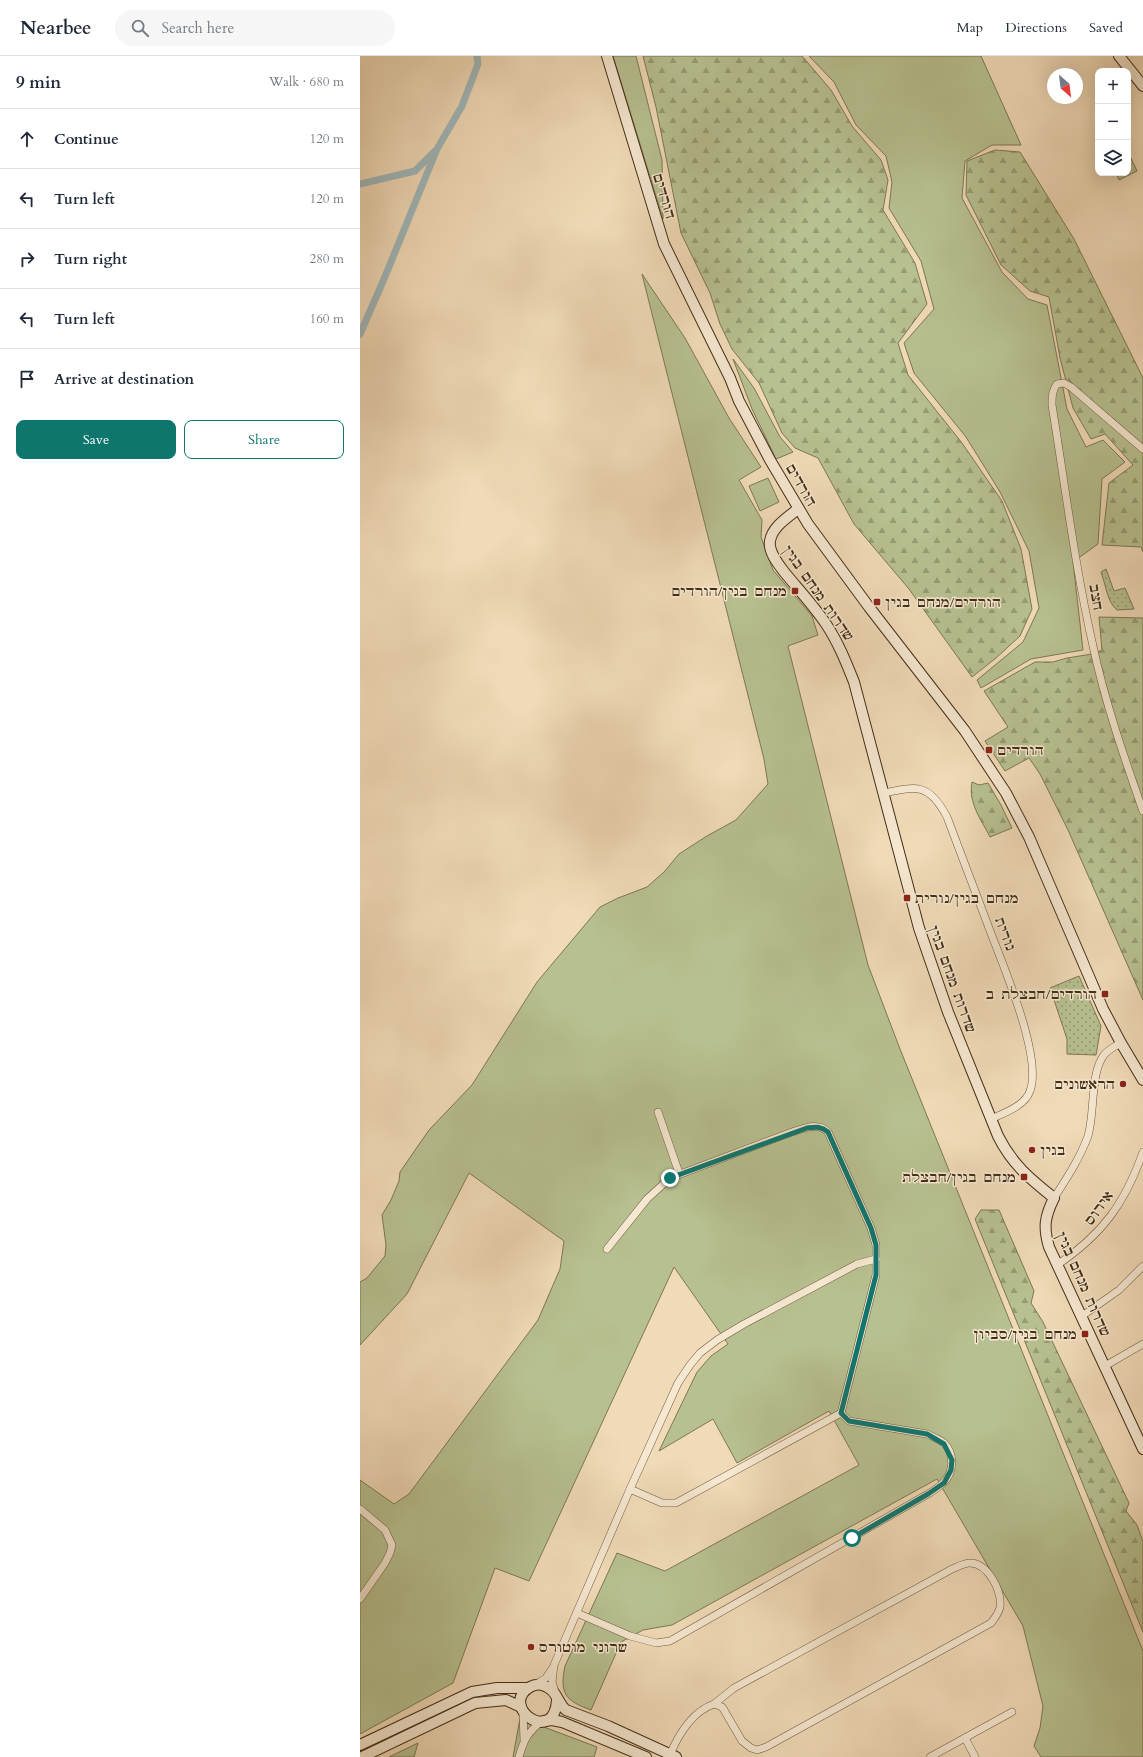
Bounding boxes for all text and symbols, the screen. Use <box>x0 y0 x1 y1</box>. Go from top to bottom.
search box <box>115 10 395 46</box>
text: Nearbee <box>20 15 91 41</box>
icon: search <box>129 17 151 39</box>
text: Search here <box>161 18 234 38</box>
text: Map <box>957 18 983 37</box>
text: Directions <box>1005 18 1067 37</box>
text: Saved <box>1089 18 1123 37</box>
north arrow <box>1047 68 1083 104</box>
map controls <box>1095 68 1131 176</box>
button: + <box>1095 68 1131 104</box>
text: 9 min <box>16 71 61 94</box>
text: Walk · 680 m <box>269 73 344 91</box>
button: − <box>1095 104 1131 140</box>
icon: ahead <box>16 128 38 150</box>
text: Continue <box>54 129 119 149</box>
text: 120 m <box>310 130 344 148</box>
button: layers <box>1095 140 1131 176</box>
street label: הורדים <box>648 171 680 221</box>
icon: left <box>16 188 38 210</box>
text: Turn left <box>54 189 115 209</box>
text: 120 m <box>310 190 344 208</box>
icon: right <box>16 248 38 270</box>
text: Turn right <box>54 249 127 269</box>
text: 280 m <box>310 250 344 268</box>
icon: left <box>16 308 38 330</box>
text: Turn left <box>54 309 115 329</box>
text: 160 m <box>310 310 344 328</box>
icon: arrive <box>16 368 38 390</box>
text: Arrive at destination <box>54 369 194 389</box>
button: Save <box>16 420 176 459</box>
button: Share <box>184 420 344 459</box>
street label: הורדים <box>781 460 821 510</box>
street label: שדרות מנחם בגין <box>778 541 858 645</box>
place label: מנחם בגין/הורדים <box>671 582 787 601</box>
street label: חצב <box>1084 582 1108 612</box>
marker: מנחם בגין/הורדים <box>790 586 800 596</box>
place label: הורדים/מנחם בגין <box>885 593 1001 612</box>
marker: הורדים/מנחם בגין <box>872 597 882 607</box>
place label: הורדים <box>997 741 1044 760</box>
marker: הורדים <box>984 745 994 755</box>
place label: מנחם בגין/נורית <box>915 889 1019 908</box>
marker: מנחם בגין/נורית <box>902 893 912 903</box>
street label: נורית <box>990 915 1020 953</box>
street label: שדרות מנחם בגין <box>924 923 980 1035</box>
place label: הורדים/חבצלת ב <box>985 985 1097 1004</box>
marker: הורדים/חבצלת ב <box>1100 989 1110 999</box>
place label: הראשונים <box>1054 1075 1115 1094</box>
marker: הראשונים <box>1118 1079 1128 1089</box>
place label: בגין <box>1040 1141 1066 1160</box>
marker: בגין <box>1027 1145 1037 1155</box>
place label: מנחם בגין/חבצלת <box>902 1168 1016 1187</box>
route end <box>661 1169 679 1187</box>
marker: מנחם בגין/חבצלת <box>1019 1172 1029 1182</box>
street label: אירוס <box>1080 1187 1118 1229</box>
street label: שדרות מנחם בגין <box>1051 1229 1115 1339</box>
place label: מנחם בגין/סביון <box>973 1325 1077 1344</box>
marker: מנחם בגין/סביון <box>1080 1329 1090 1339</box>
route start <box>843 1529 861 1547</box>
place label: שרוני מוטורס <box>539 1638 627 1657</box>
marker: שרוני מוטורס <box>526 1642 536 1652</box>

